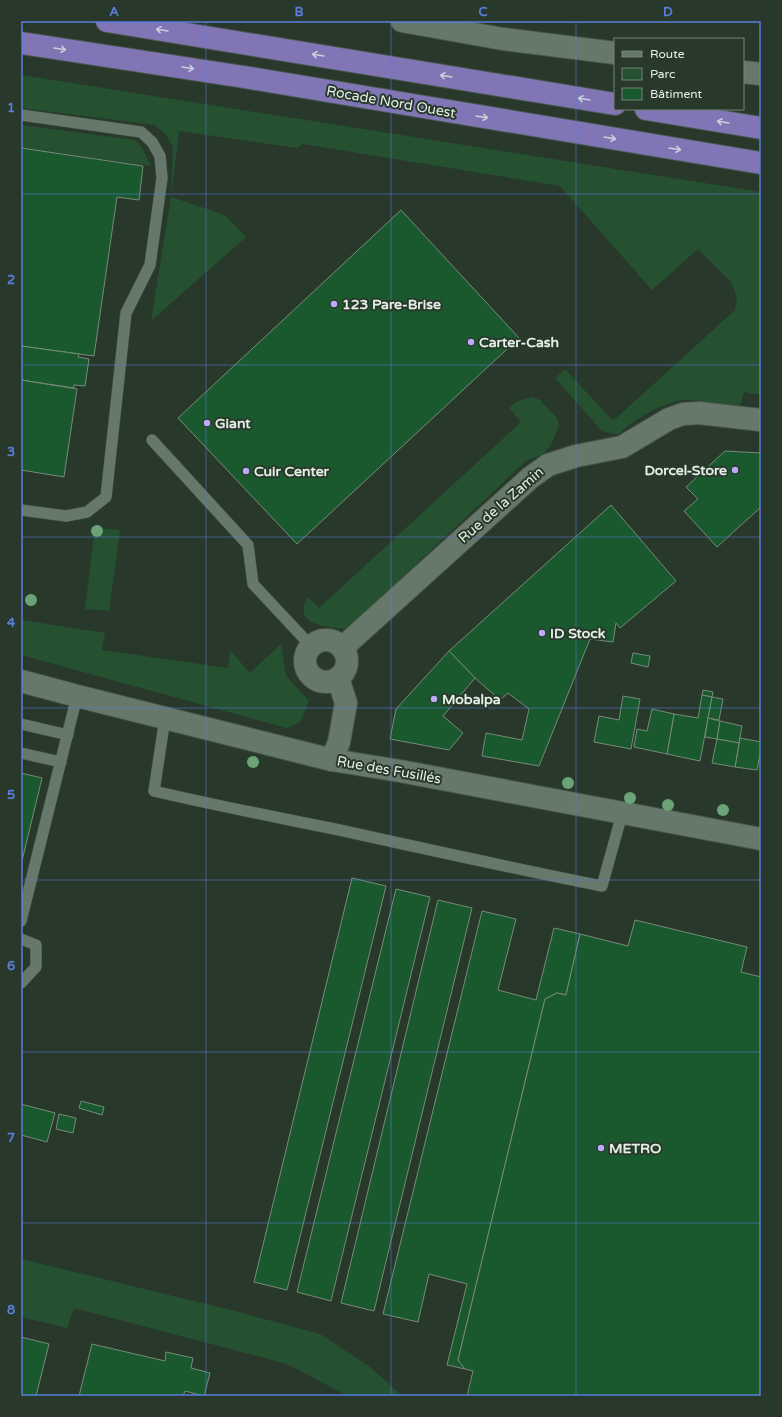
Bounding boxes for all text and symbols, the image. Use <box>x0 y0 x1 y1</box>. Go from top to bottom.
text: A <box>109 4 119 20</box>
text: B <box>294 4 304 20</box>
text: C <box>478 4 488 20</box>
text: D <box>663 4 673 20</box>
one-way arrow <box>156 25 169 33</box>
legend <box>614 38 744 110</box>
one-way arrow <box>53 45 66 53</box>
text: Route <box>650 47 685 61</box>
one-way arrow <box>312 51 325 59</box>
one-way arrow <box>181 64 194 72</box>
text: Parc <box>650 67 675 81</box>
one-way arrow <box>440 72 453 80</box>
street label: Rocade Nord Ouest <box>325 82 458 122</box>
text: Bâtiment <box>650 87 702 101</box>
one-way arrow <box>578 95 591 103</box>
text: 1 <box>7 100 15 116</box>
one-way arrow <box>475 113 488 121</box>
one-way arrow <box>716 118 729 126</box>
one-way arrow <box>603 134 616 142</box>
one-way arrow <box>668 145 681 153</box>
text: 2 <box>7 272 15 288</box>
place label: 123 Pare-Brise <box>342 296 441 313</box>
marker: 123 Pare-Brise <box>329 299 339 309</box>
place label: Carter-Cash <box>479 334 559 351</box>
marker: Carter-Cash <box>466 337 476 347</box>
place label: Giant <box>215 415 251 432</box>
marker: Giant <box>202 418 212 428</box>
text: 3 <box>7 444 15 460</box>
place label: Dorcel-Store <box>645 462 727 479</box>
place label: Cuir Center <box>254 463 330 480</box>
street label: Rue de la Zamin <box>455 463 547 547</box>
marker: Dorcel-Store <box>730 465 740 475</box>
marker: Cuir Center <box>241 466 251 476</box>
text: 4 <box>7 615 16 631</box>
place label: ID Stock <box>550 625 606 642</box>
marker: ID Stock <box>537 628 547 638</box>
place label: Mobalpa <box>442 691 501 708</box>
marker: Mobalpa <box>429 694 439 704</box>
street label: Rue des Fusillés <box>336 752 443 788</box>
text: 5 <box>7 787 15 803</box>
text: 6 <box>7 958 15 974</box>
text: 7 <box>7 1130 15 1146</box>
place label: METRO <box>609 1140 661 1157</box>
marker: METRO <box>596 1143 606 1153</box>
text: 8 <box>7 1302 15 1318</box>

